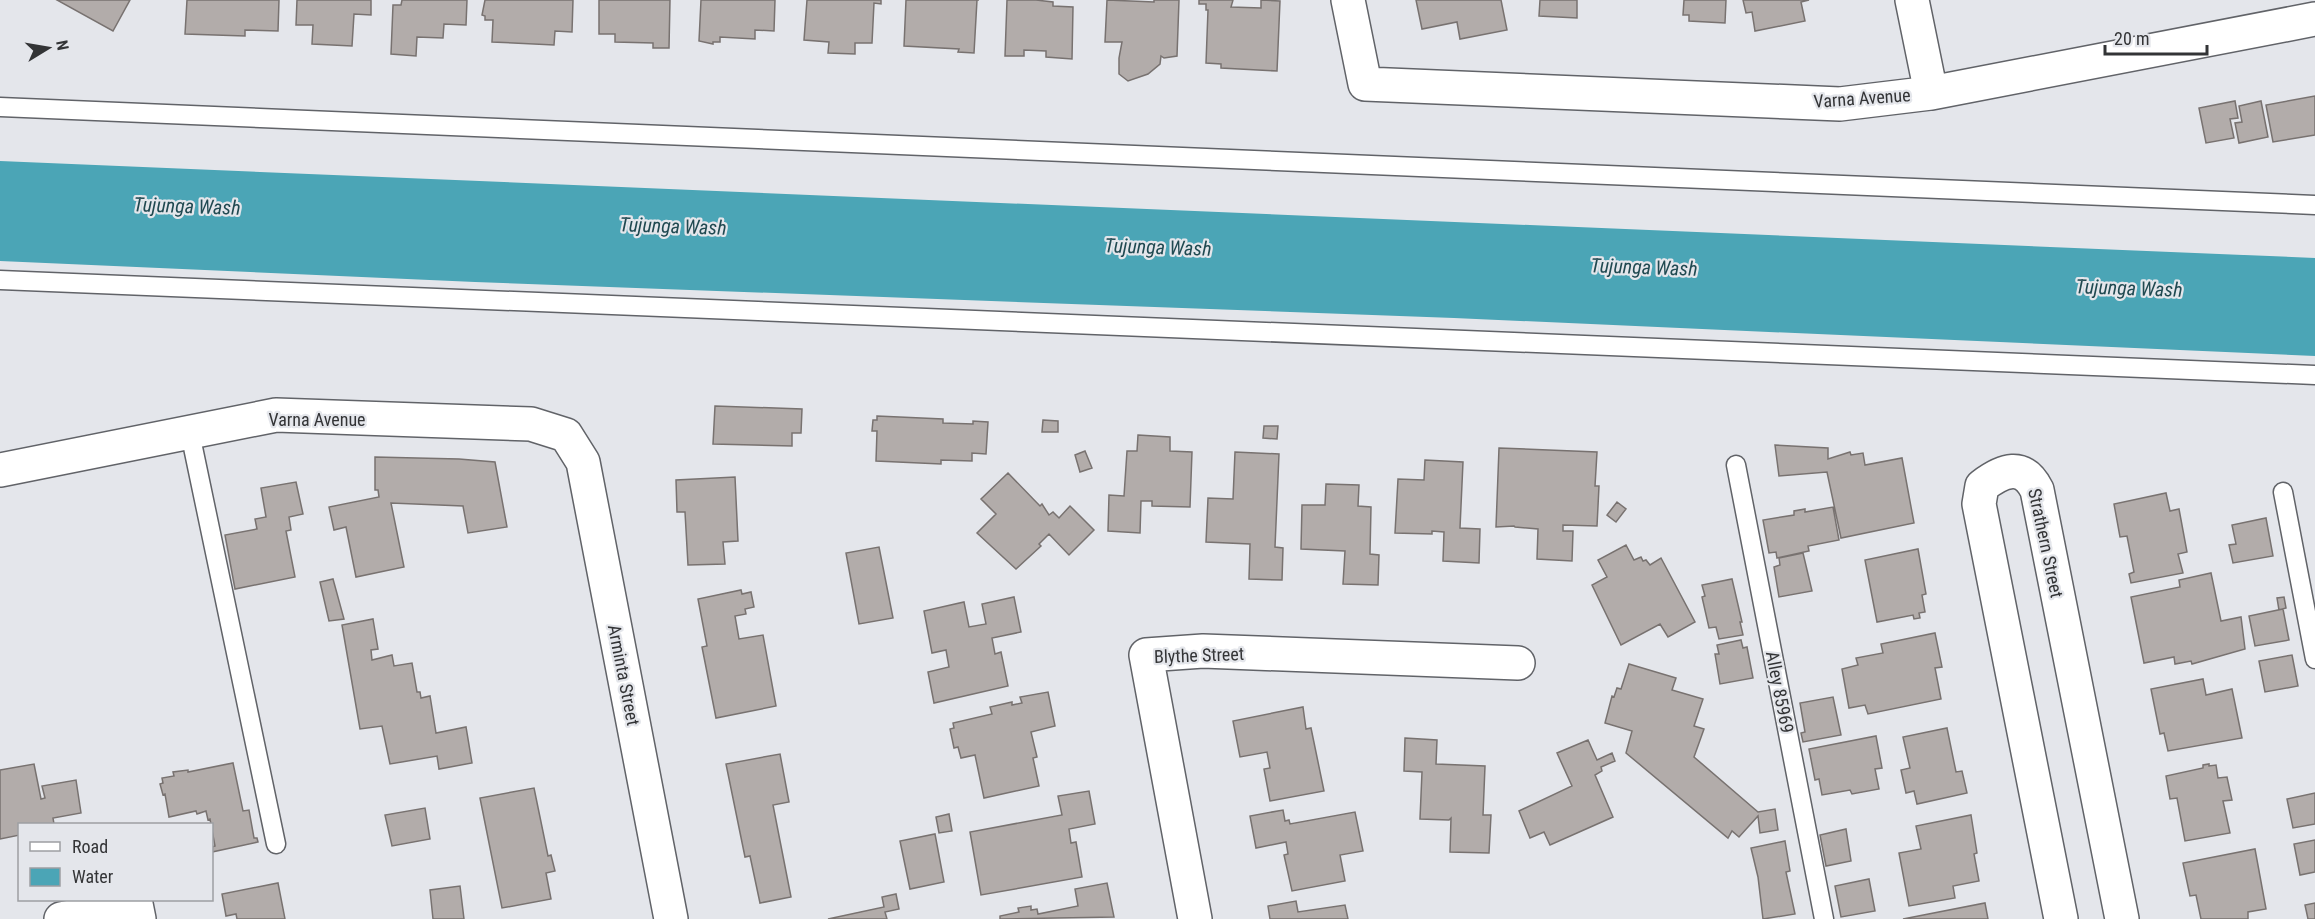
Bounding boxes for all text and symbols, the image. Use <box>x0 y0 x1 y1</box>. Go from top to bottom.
north arrow <box>18 18 78 78</box>
scale bar <box>2105 18 2207 56</box>
text: 20 m <box>2114 28 2149 49</box>
text: N <box>52 39 72 52</box>
street label: Varna Avenue <box>1813 84 1911 112</box>
water label: Tujunga Wash <box>133 192 241 220</box>
water label: Tujunga Wash <box>619 212 727 240</box>
water label: Tujunga Wash <box>1104 233 1212 261</box>
water label: Tujunga Wash <box>1590 253 1698 281</box>
water label: Tujunga Wash <box>2075 274 2183 302</box>
street label: Varna Avenue <box>268 409 366 430</box>
street label: Strathern Street <box>2024 486 2068 600</box>
street label: Arminta Street <box>604 623 644 727</box>
street label: Blythe Street <box>1154 643 1244 667</box>
street label: Alley 85969 <box>1762 649 1798 735</box>
legend <box>18 823 213 901</box>
text: Road <box>72 836 108 857</box>
text: Water <box>72 866 114 887</box>

